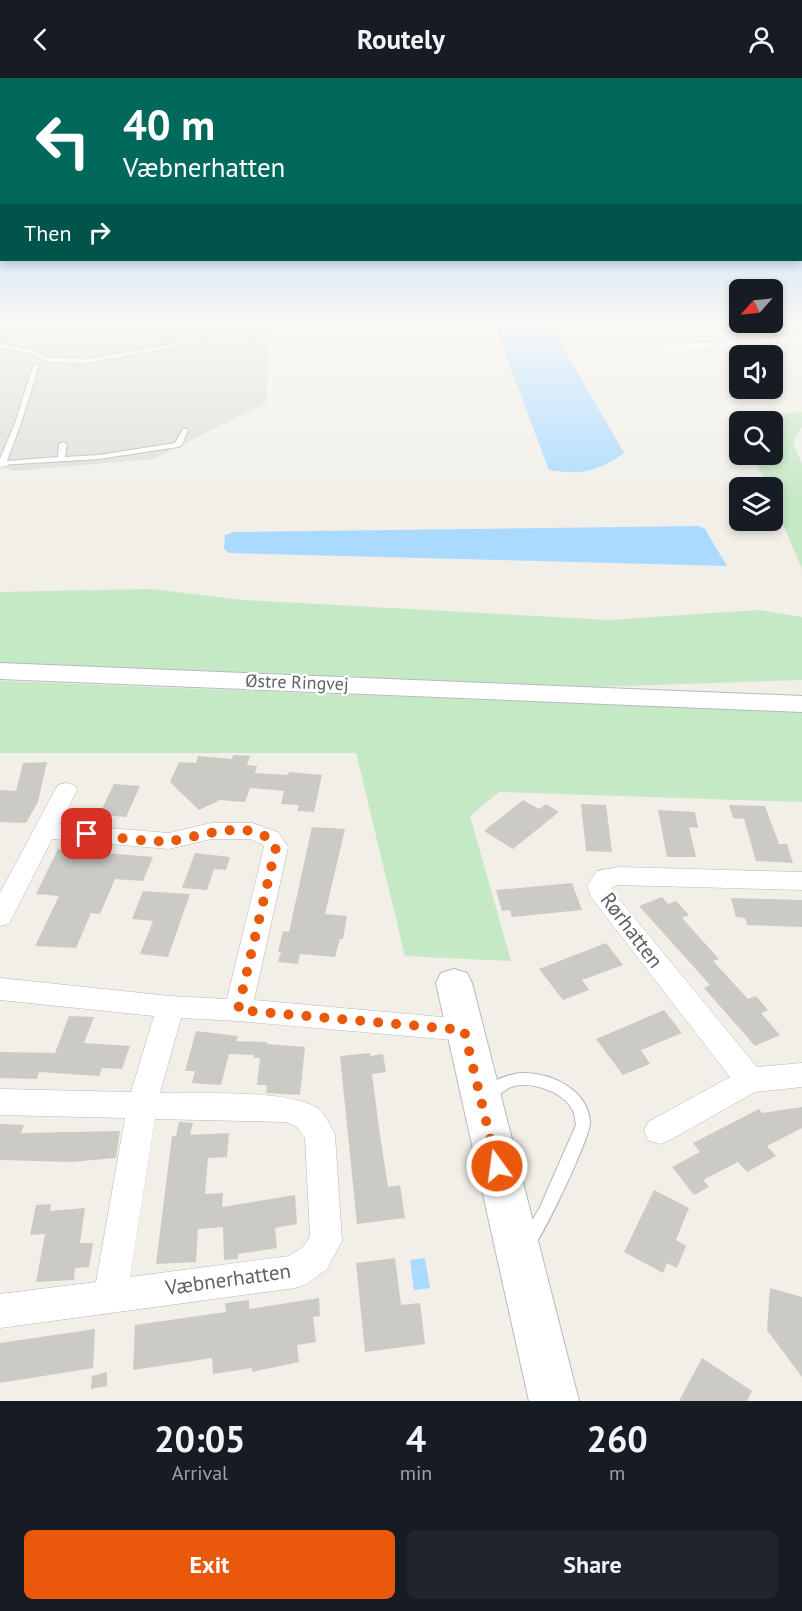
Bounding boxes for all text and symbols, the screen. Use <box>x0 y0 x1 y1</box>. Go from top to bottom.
text: Routely <box>357 22 445 56</box>
icon: back <box>24 23 57 56</box>
icon: person <box>745 23 778 56</box>
text: 40 m <box>123 97 215 152</box>
icon: left <box>24 102 102 180</box>
text: Væbnerhatten <box>123 150 285 184</box>
icon: right <box>83 216 116 249</box>
text: Then <box>24 219 71 247</box>
north arrow <box>729 279 783 333</box>
map controls <box>729 279 783 531</box>
button: sound <box>729 345 783 399</box>
button: search <box>729 411 783 465</box>
button: layers <box>729 477 783 531</box>
street label: Østre Ringvej <box>245 669 349 695</box>
pin <box>61 808 112 859</box>
icon: arrive <box>70 817 103 850</box>
street label: Rørhatten <box>595 887 669 973</box>
position arrow <box>465 1134 529 1198</box>
street label: Væbnerhatten <box>163 1257 292 1301</box>
text: 20:05 <box>154 1415 246 1462</box>
text: 4 <box>406 1415 426 1462</box>
text: 260 <box>587 1415 648 1462</box>
text: Arrival <box>172 1460 228 1486</box>
text: min <box>400 1460 432 1486</box>
text: m <box>609 1460 625 1486</box>
button: Exit <box>24 1530 395 1599</box>
button: Share <box>407 1530 778 1599</box>

